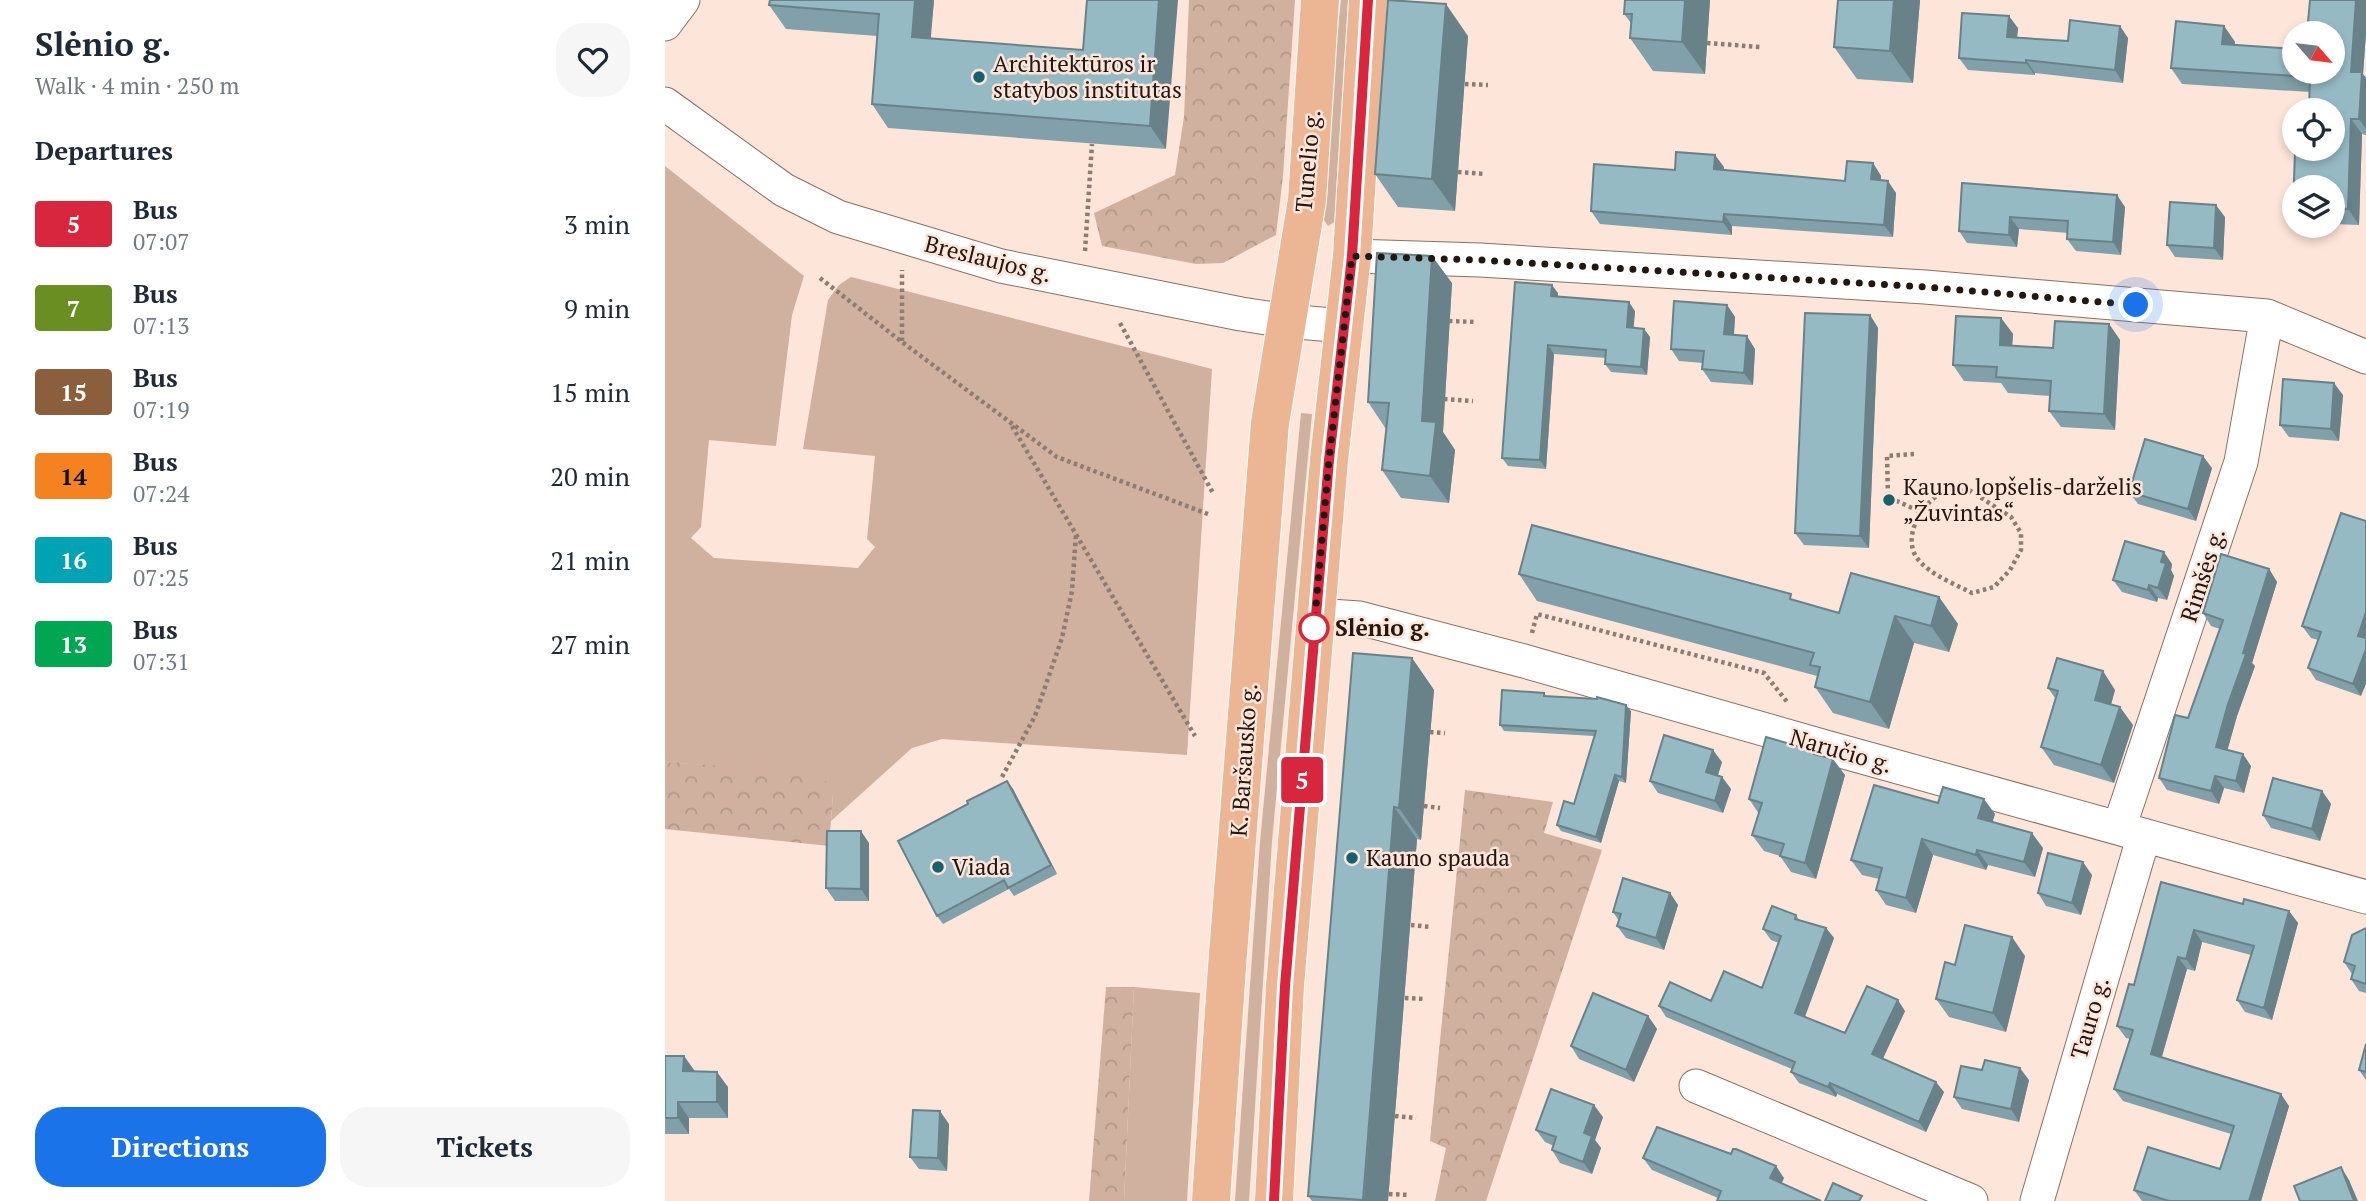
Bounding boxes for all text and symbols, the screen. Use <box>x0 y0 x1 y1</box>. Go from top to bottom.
north arrow <box>2282 21 2345 84</box>
map controls <box>2282 21 2345 238</box>
text: Slėnio g. <box>35 22 171 65</box>
button: heart <box>556 23 630 97</box>
place label: Architektūros ir statybos institutas <box>993 48 1182 105</box>
marker: Architektūros ir statybos institutas <box>971 69 987 85</box>
text: Walk · 4 min · 250 m <box>35 70 239 101</box>
button: locate <box>2282 98 2345 161</box>
street label: Tunelio g. <box>1288 108 1327 213</box>
text: Departures <box>35 133 173 167</box>
button: layers <box>2282 175 2345 238</box>
text: Bus <box>133 192 178 226</box>
text: 3 min <box>564 207 630 241</box>
text: 5 <box>67 208 80 240</box>
text: 07:07 <box>133 226 190 257</box>
street label: Breslaujos g. <box>921 228 1055 289</box>
text: Bus <box>133 276 178 310</box>
your location <box>2118 287 2153 322</box>
text: 9 min <box>564 291 630 325</box>
text: 7 <box>67 292 80 324</box>
text: 07:13 <box>133 310 190 341</box>
text: Bus <box>133 360 178 394</box>
text: 15 min <box>550 375 630 409</box>
text: 15 <box>60 376 87 408</box>
text: 07:19 <box>133 394 190 425</box>
text: Bus <box>133 444 178 478</box>
text: 20 min <box>550 459 630 493</box>
text: 14 <box>60 460 87 492</box>
place label: Kauno lopšelis-darželis „Žuvintas“ <box>1903 471 2142 528</box>
text: 07:24 <box>133 478 190 509</box>
marker: Kauno lopšelis-darželis „Žuvintas“ <box>1881 492 1897 508</box>
street label: Rimšės g. <box>2173 524 2232 626</box>
text: Bus <box>133 528 178 562</box>
text: 21 min <box>550 543 630 577</box>
text: 16 <box>60 544 87 576</box>
text: 07:25 <box>133 562 190 593</box>
text: Bus <box>133 612 178 646</box>
place label: Slėnio g. <box>1335 612 1430 643</box>
marker: Slėnio g. <box>1299 613 1329 643</box>
text: 27 min <box>550 627 630 661</box>
text: 13 <box>60 628 87 660</box>
text: 07:31 <box>133 646 190 677</box>
street label: K. Baršausko g. <box>1223 682 1264 838</box>
street label: Naručio g. <box>1786 721 1896 780</box>
line badge: 5 <box>1279 757 1325 803</box>
text: 5 <box>1295 764 1309 796</box>
place label: Kauno spauda <box>1366 842 1510 873</box>
marker: Kauno spauda <box>1344 850 1360 866</box>
place label: Viada <box>952 851 1011 882</box>
marker: Viada <box>930 859 946 875</box>
street label: Tauro g. <box>2063 973 2116 1063</box>
button: Directions <box>35 1107 326 1187</box>
button: Tickets <box>340 1107 630 1187</box>

